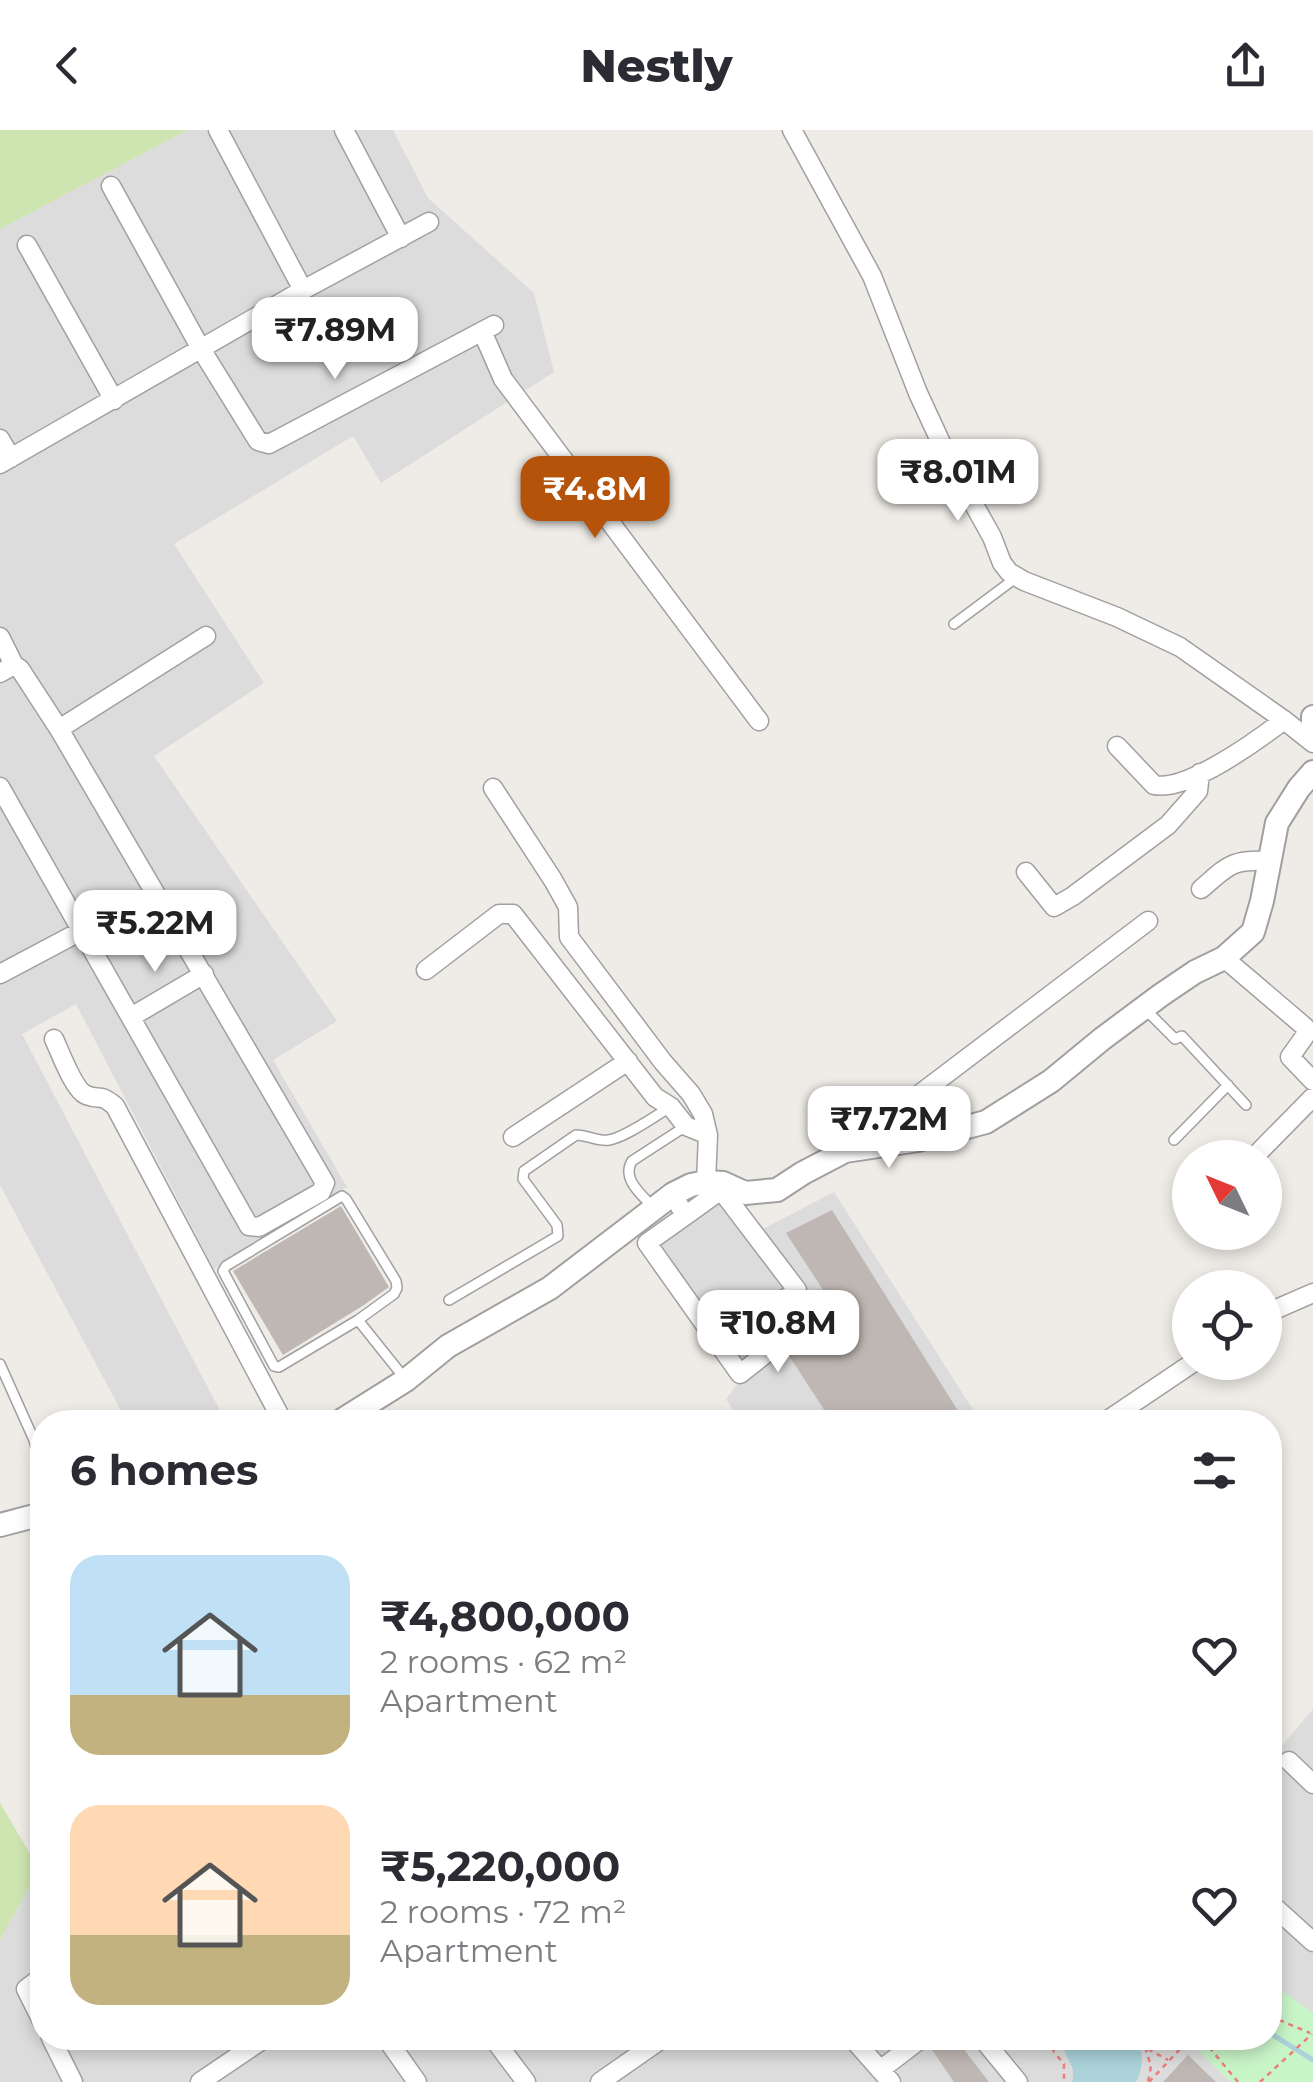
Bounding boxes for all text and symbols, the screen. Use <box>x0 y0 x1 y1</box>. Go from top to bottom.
icon: back <box>40 38 95 93</box>
text: Nestly <box>581 38 732 93</box>
icon: share <box>1218 38 1273 93</box>
pin: ₹7.89M <box>254 297 416 382</box>
text: ₹7.89M <box>274 310 396 349</box>
pin: ₹8.01M <box>877 439 1039 524</box>
text: ₹8.01M <box>899 452 1017 491</box>
pin: ₹4.8M <box>525 456 665 541</box>
text: ₹4.8M <box>543 469 647 508</box>
pin: ₹5.22M <box>74 890 236 975</box>
text: ₹5.22M <box>95 903 215 942</box>
pin: ₹7.72M <box>808 1086 970 1171</box>
text: ₹7.72M <box>830 1099 948 1138</box>
north arrow <box>1172 1140 1282 1250</box>
map controls <box>1172 1140 1282 1380</box>
button: locate <box>1172 1270 1282 1380</box>
pin: ₹10.8M <box>697 1290 859 1375</box>
text: ₹10.8M <box>719 1303 837 1342</box>
icon: filters <box>1187 1443 1242 1498</box>
text: 6 homes <box>70 1444 258 1496</box>
text: ₹4,800,000 <box>380 1590 630 1642</box>
icon: home <box>150 1595 270 1715</box>
icon: heart <box>1187 1628 1242 1683</box>
text: 2 rooms · 62 m² <box>380 1642 627 1681</box>
text: Apartment <box>380 1681 558 1720</box>
text: ₹5,220,000 <box>380 1840 620 1892</box>
icon: home <box>150 1845 270 1965</box>
icon: heart <box>1187 1878 1242 1933</box>
text: 2 rooms · 72 m² <box>380 1892 627 1931</box>
text: Apartment <box>380 1931 558 1970</box>

